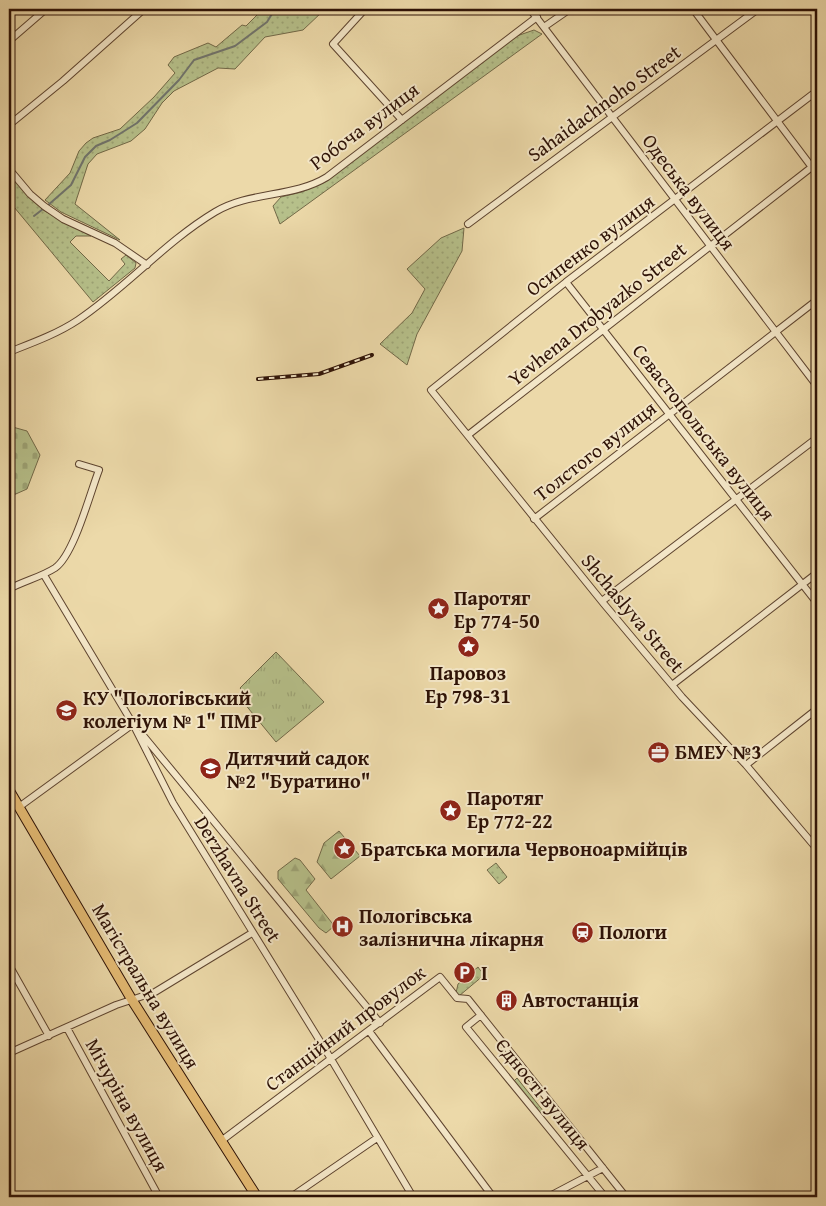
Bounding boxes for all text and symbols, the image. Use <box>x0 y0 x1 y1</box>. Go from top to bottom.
street label: Sahaidachnoho Street <box>521 37 686 168</box>
street label: Робоча вулиця <box>303 75 424 176</box>
street label: Одеська вулиця <box>636 127 743 256</box>
street label: Осипенко вулиця <box>519 187 660 303</box>
street label: Yevhena Drobyazko Street <box>501 235 692 393</box>
street label: Севастопольська вулиця <box>626 337 783 526</box>
street label: Толстого вулиця <box>527 393 662 508</box>
street label: Shchaslyva Street <box>575 547 692 679</box>
place label: Паротяг Ер 774-50 <box>454 583 540 635</box>
place icon: Паротяг Ер 774-50 <box>426 597 450 621</box>
place icon: Паровоз Ер 798-31 <box>456 635 480 659</box>
place label: Паровоз Ер 798-31 <box>425 658 511 710</box>
place label: КУ "Пологівський колегіум № 1" ПМР <box>83 683 262 735</box>
school or university icon: КУ "Пологівський колегіум № 1" ПМР <box>55 698 79 722</box>
place label: БМЕУ №3 <box>675 737 762 766</box>
office icon: БМЕУ №3 <box>647 740 671 764</box>
place label: Дитячий садок №2 "Буратино" <box>225 743 370 795</box>
school or university icon: Дитячий садок №2 "Буратино" <box>198 757 222 781</box>
place label: Паротяг Ер 772-22 <box>467 783 553 835</box>
place icon: Паротяг Ер 772-22 <box>439 798 463 822</box>
street label: Derzhavna Street <box>188 810 289 948</box>
place label: Братська могила Червоноармійців <box>361 834 688 863</box>
place icon: Братська могила Червоноармійців <box>333 837 357 861</box>
street label: Магістральна вулиця <box>85 897 207 1074</box>
place label: Пологівська залізнична лікарня <box>359 901 544 953</box>
hospital icon: Пологівська залізнична лікарня <box>331 915 355 939</box>
place label: Пологи <box>599 917 667 946</box>
station icon: Пологи <box>571 920 595 944</box>
street label: Станційний провулок <box>258 957 431 1098</box>
place label: І <box>481 958 488 987</box>
parking icon: І <box>453 961 477 985</box>
place label: Автостанція <box>522 985 639 1014</box>
building icon: Автостанція <box>494 988 518 1012</box>
street label: Єдності вулиця <box>489 1031 598 1156</box>
street label: Мічуріна вулиця <box>79 1033 176 1177</box>

